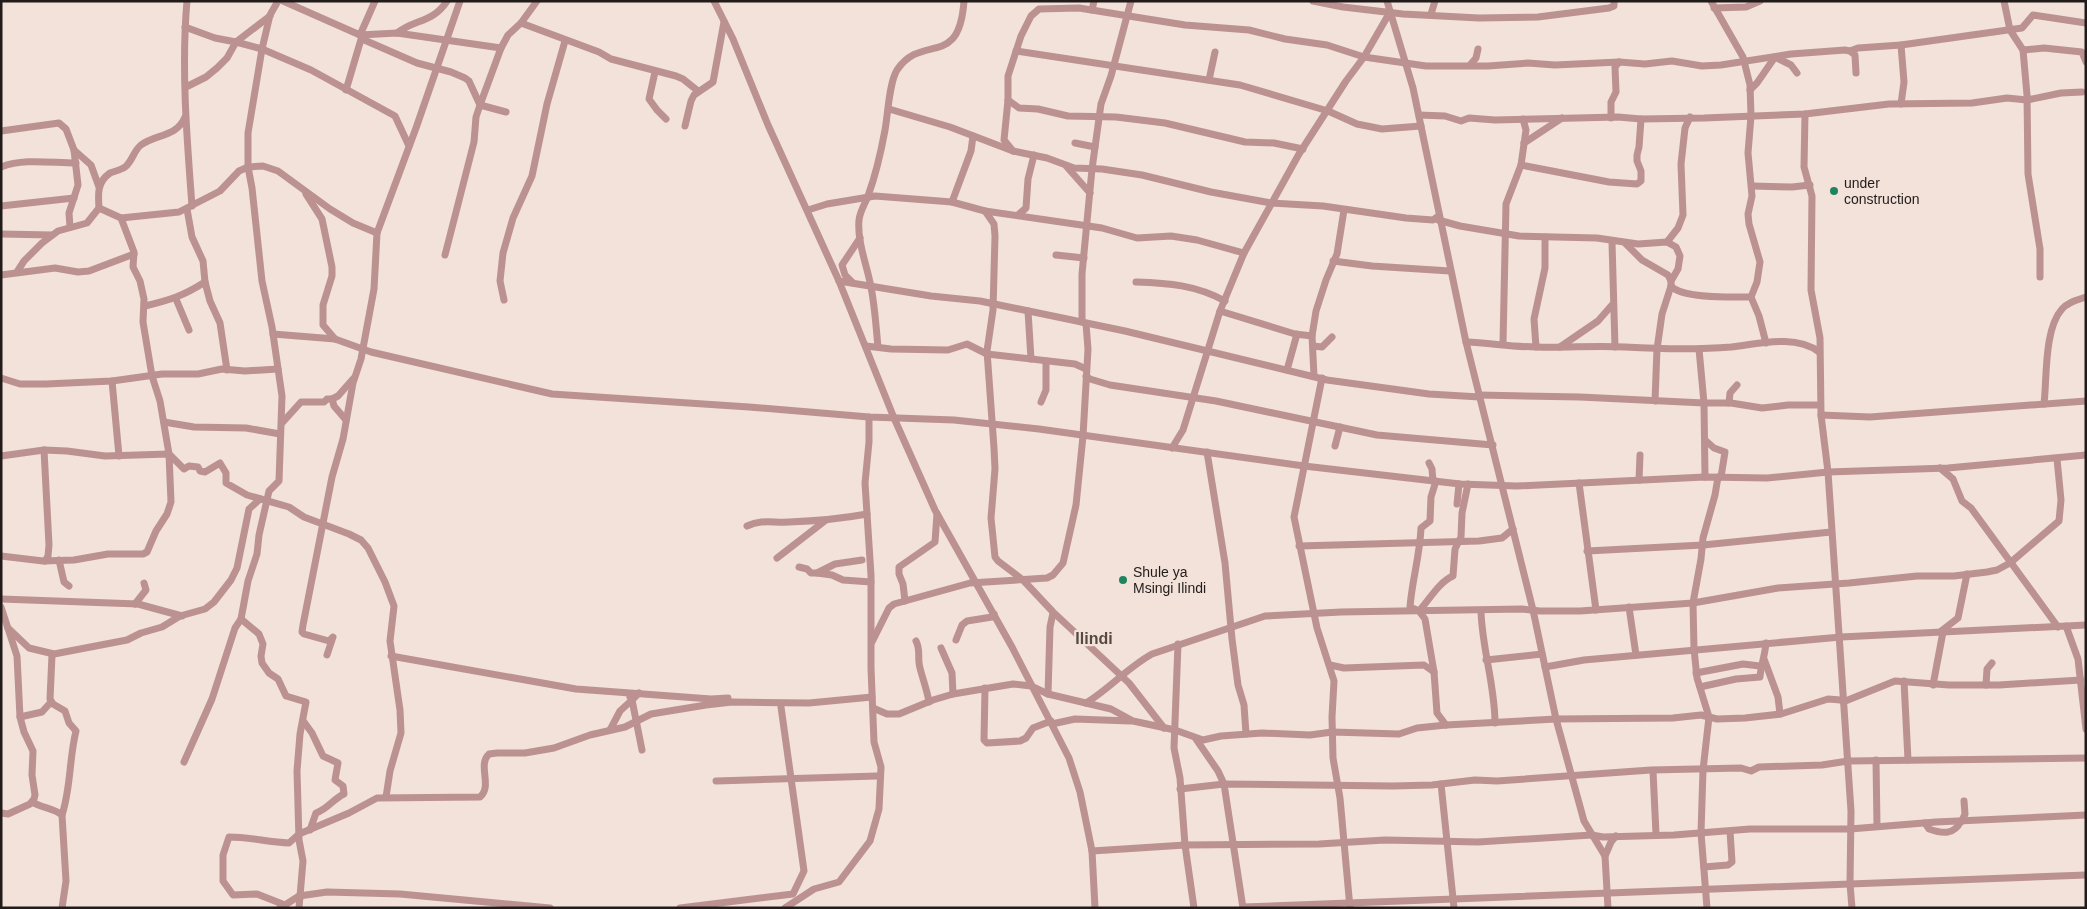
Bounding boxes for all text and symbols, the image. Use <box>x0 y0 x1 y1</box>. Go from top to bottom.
place label: under construction <box>1844 175 1919 207</box>
marker: under construction <box>1828 185 1840 197</box>
place label: Shule ya Msingi Ilindi <box>1133 564 1206 596</box>
marker: Shule ya Msingi Ilindi <box>1117 574 1129 586</box>
district label: Ilindi <box>1075 630 1113 647</box>

